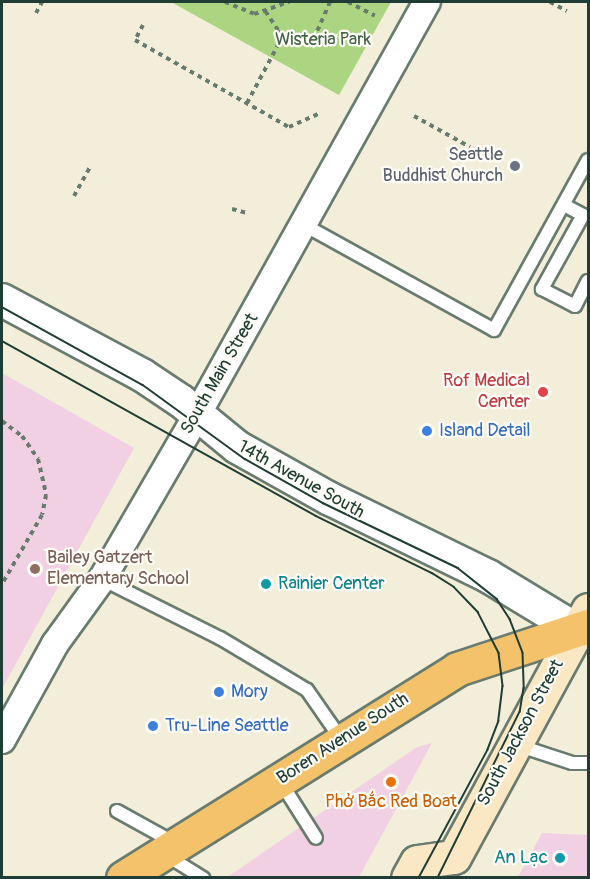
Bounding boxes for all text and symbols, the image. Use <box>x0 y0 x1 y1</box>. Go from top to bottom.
park label: Wisteria Park <box>275 29 371 51</box>
place label: Seattle Buddhist Church <box>382 145 503 188</box>
marker: Seattle Buddhist Church <box>508 159 522 173</box>
street label: South Main Street <box>177 310 263 438</box>
place label: Rof Medical Center <box>443 371 530 413</box>
marker: Rof Medical Center <box>534 383 552 401</box>
place label: Island Detail <box>439 420 530 442</box>
marker: Island Detail <box>420 424 434 438</box>
street label: 14th Avenue South <box>234 436 368 524</box>
place label: Bailey Gatzert Elementary School <box>47 548 189 590</box>
marker: Bailey Gatzert Elementary School <box>28 562 42 576</box>
place label: Rainier Center <box>278 573 385 595</box>
marker: Rainier Center <box>259 577 273 591</box>
street label: South Jackson Street <box>473 656 569 810</box>
place label: Mory <box>231 681 268 703</box>
marker: Mory <box>212 685 226 699</box>
street label: Boren Avenue South <box>273 688 413 790</box>
place label: Tru-Line Seattle <box>165 715 289 737</box>
marker: Tru-Line Seattle <box>146 719 160 733</box>
marker: Phở Bắc Red Boat <box>384 775 398 789</box>
place label: Phở Bắc Red Boat <box>325 791 457 813</box>
place label: An Lạc <box>494 847 548 869</box>
marker: An Lạc <box>553 851 567 865</box>

